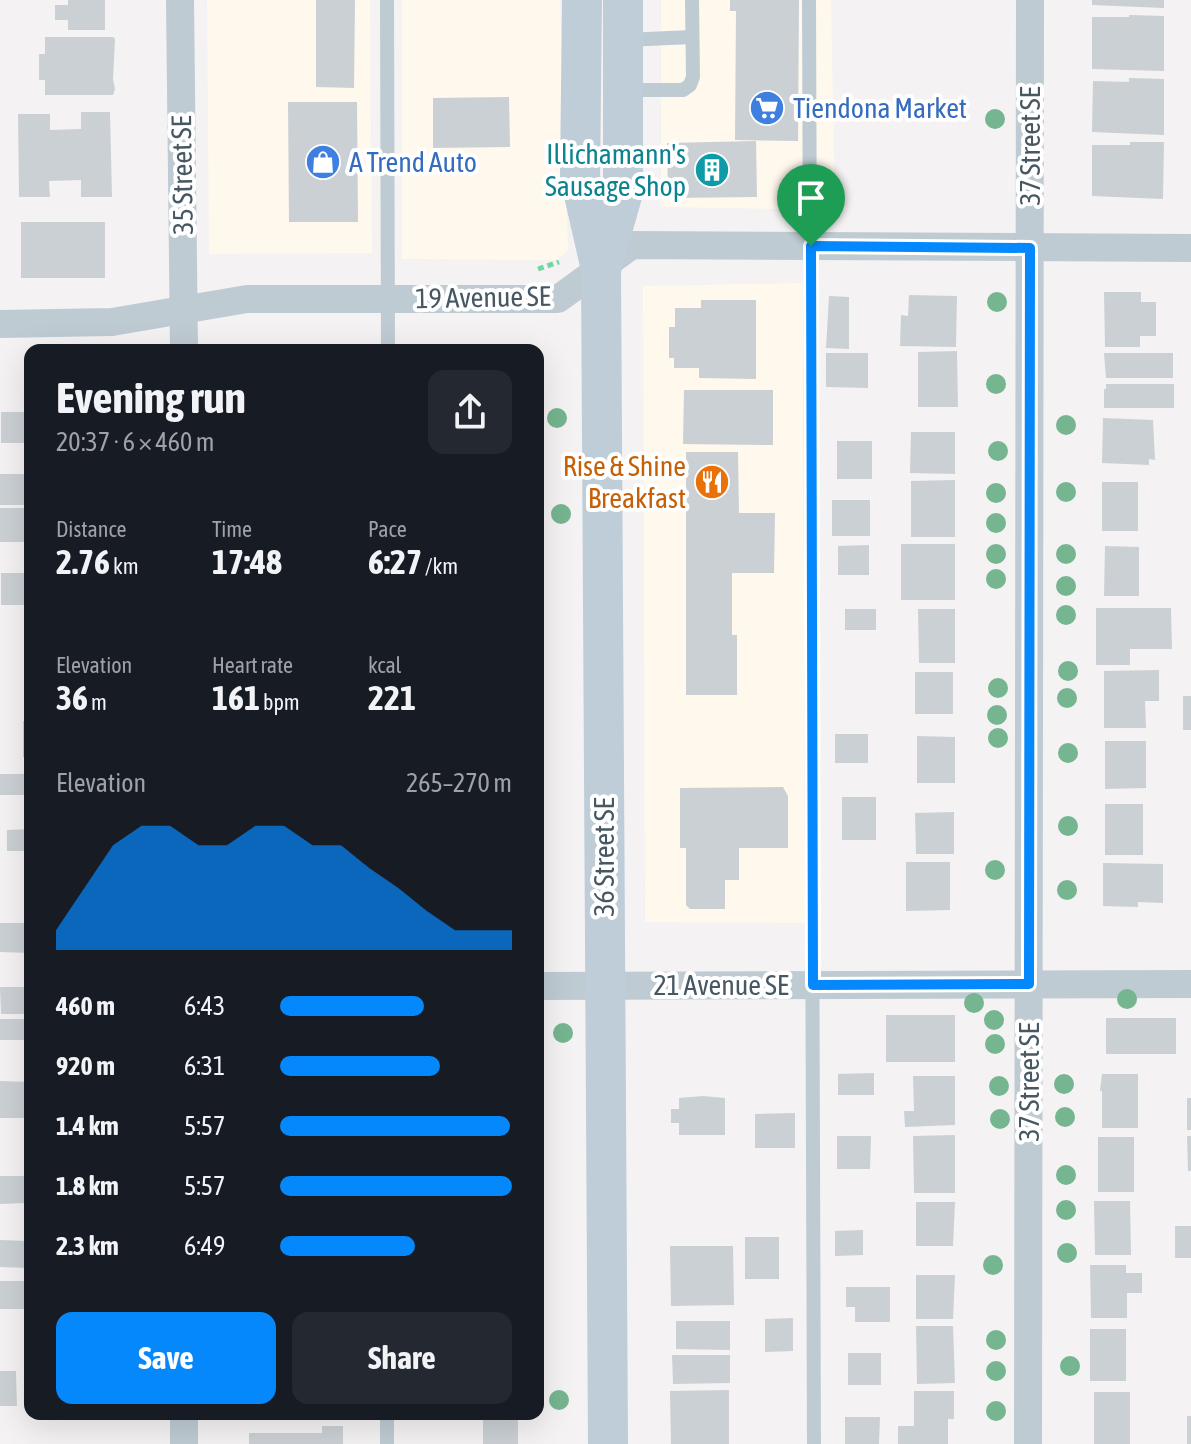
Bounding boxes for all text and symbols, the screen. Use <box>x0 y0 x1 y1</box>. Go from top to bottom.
street label: 37 Street SE <box>1014 86 1046 206</box>
supermarket icon: Tiendona Market <box>748 89 786 127</box>
place label: Tiendona Market <box>793 92 967 124</box>
street label: 35 Street SE <box>165 115 199 235</box>
place label: Illichamann's Sausage Shop <box>545 138 686 202</box>
shop icon: A Trend Auto <box>304 143 342 181</box>
place label: A Trend Auto <box>349 146 477 178</box>
building icon: Illichamann's Sausage Shop <box>693 151 731 189</box>
pin <box>777 164 845 246</box>
icon: arrive <box>789 176 833 220</box>
street label: 19 Avenue SE <box>415 280 551 314</box>
button: share <box>428 370 512 454</box>
text: Evening run <box>56 372 246 422</box>
text: 20:37 · 6 × 460 m <box>56 427 215 457</box>
place label: Rise & Shine Breakfast <box>563 450 686 514</box>
restaurant icon: Rise & Shine Breakfast <box>693 463 731 501</box>
text: Distance <box>56 516 127 542</box>
text: Time <box>212 516 252 542</box>
text: Pace <box>368 516 407 542</box>
text: 2.76 <box>56 542 110 581</box>
text: 17:48 <box>212 542 282 581</box>
text: 6:27 <box>368 542 422 581</box>
text: km <box>110 553 139 579</box>
text: /km <box>422 553 458 579</box>
text: Elevation <box>56 652 132 678</box>
text: Heart rate <box>212 652 293 678</box>
text: kcal <box>368 652 401 678</box>
text: 36 <box>56 678 88 717</box>
text: 161 <box>212 678 260 717</box>
text: 221 <box>368 678 416 717</box>
text: m <box>88 689 107 715</box>
text: bpm <box>260 689 300 715</box>
text: Elevation <box>56 768 146 798</box>
text: 265–270 m <box>406 768 512 798</box>
street label: 36 Street SE <box>588 797 620 917</box>
street label: 21 Avenue SE <box>653 969 789 1001</box>
text: 460 m <box>56 991 115 1021</box>
text: 6:43 <box>184 991 225 1021</box>
street label: 37 Street SE <box>1013 1022 1045 1142</box>
text: 920 m <box>56 1051 115 1081</box>
text: 6:31 <box>184 1051 225 1081</box>
text: 1.4 km <box>56 1111 119 1141</box>
text: 5:57 <box>184 1111 225 1141</box>
text: 1.8 km <box>56 1171 119 1201</box>
text: 5:57 <box>184 1171 225 1201</box>
text: 2.3 km <box>56 1231 119 1261</box>
text: 6:49 <box>184 1231 225 1261</box>
button: Save <box>56 1312 276 1404</box>
button: Share <box>292 1312 512 1404</box>

